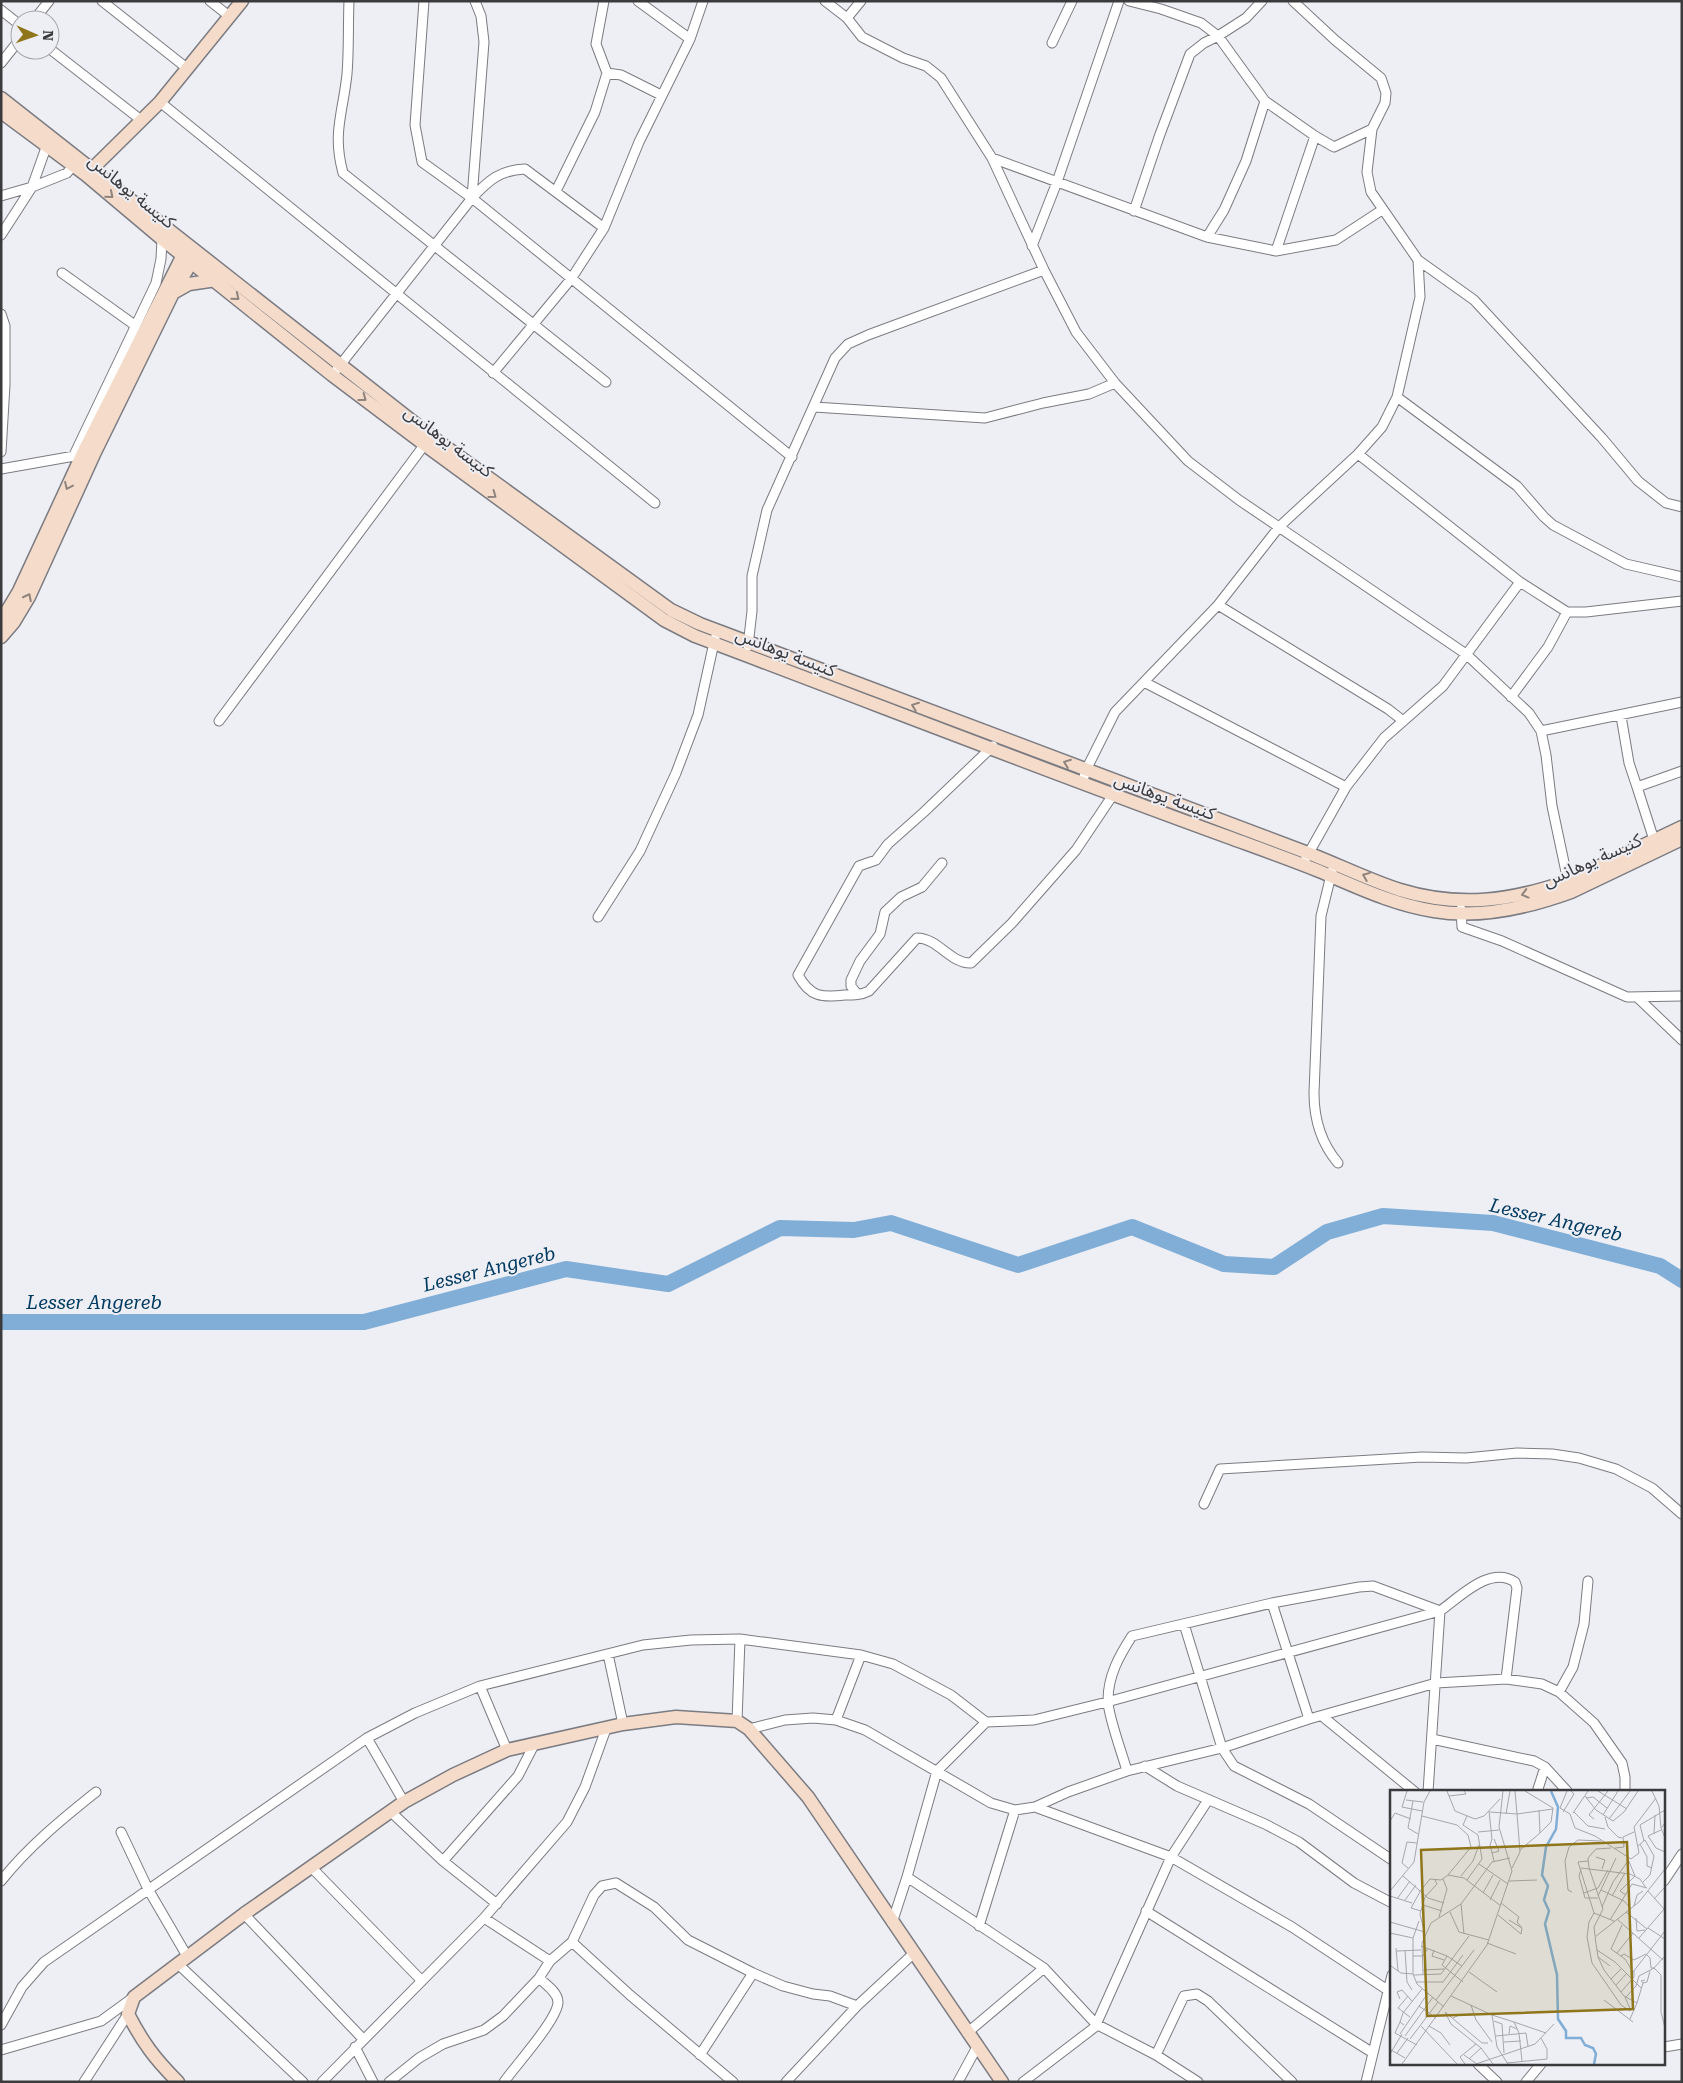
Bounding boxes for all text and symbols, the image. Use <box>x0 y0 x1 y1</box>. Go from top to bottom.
north arrow <box>10 10 60 60</box>
text: N <box>40 30 56 41</box>
street label: كنيسة يوهانس <box>84 149 180 234</box>
one-way arrow <box>104 189 113 198</box>
one-way arrow <box>230 291 239 299</box>
one-way arrow <box>357 392 367 401</box>
street label: كنيسة يوهانس <box>400 401 498 482</box>
one-way arrow <box>63 481 74 490</box>
one-way arrow <box>488 489 497 498</box>
one-way arrow <box>22 593 32 602</box>
street label: كنيسة يوهانس <box>732 623 840 682</box>
one-way arrow <box>911 702 920 712</box>
one-way arrow <box>1063 759 1072 769</box>
street label: كنيسة يوهانس <box>1111 768 1219 825</box>
street label: كنيسة يوهانس <box>1539 829 1646 892</box>
one-way arrow <box>1363 872 1371 882</box>
one-way arrow <box>1521 889 1529 899</box>
water label: Lesser Angereb <box>1486 1193 1625 1246</box>
water label: Lesser Angereb <box>420 1241 558 1297</box>
water label: Lesser Angereb <box>25 1291 162 1314</box>
inset map <box>1390 1790 1666 2066</box>

